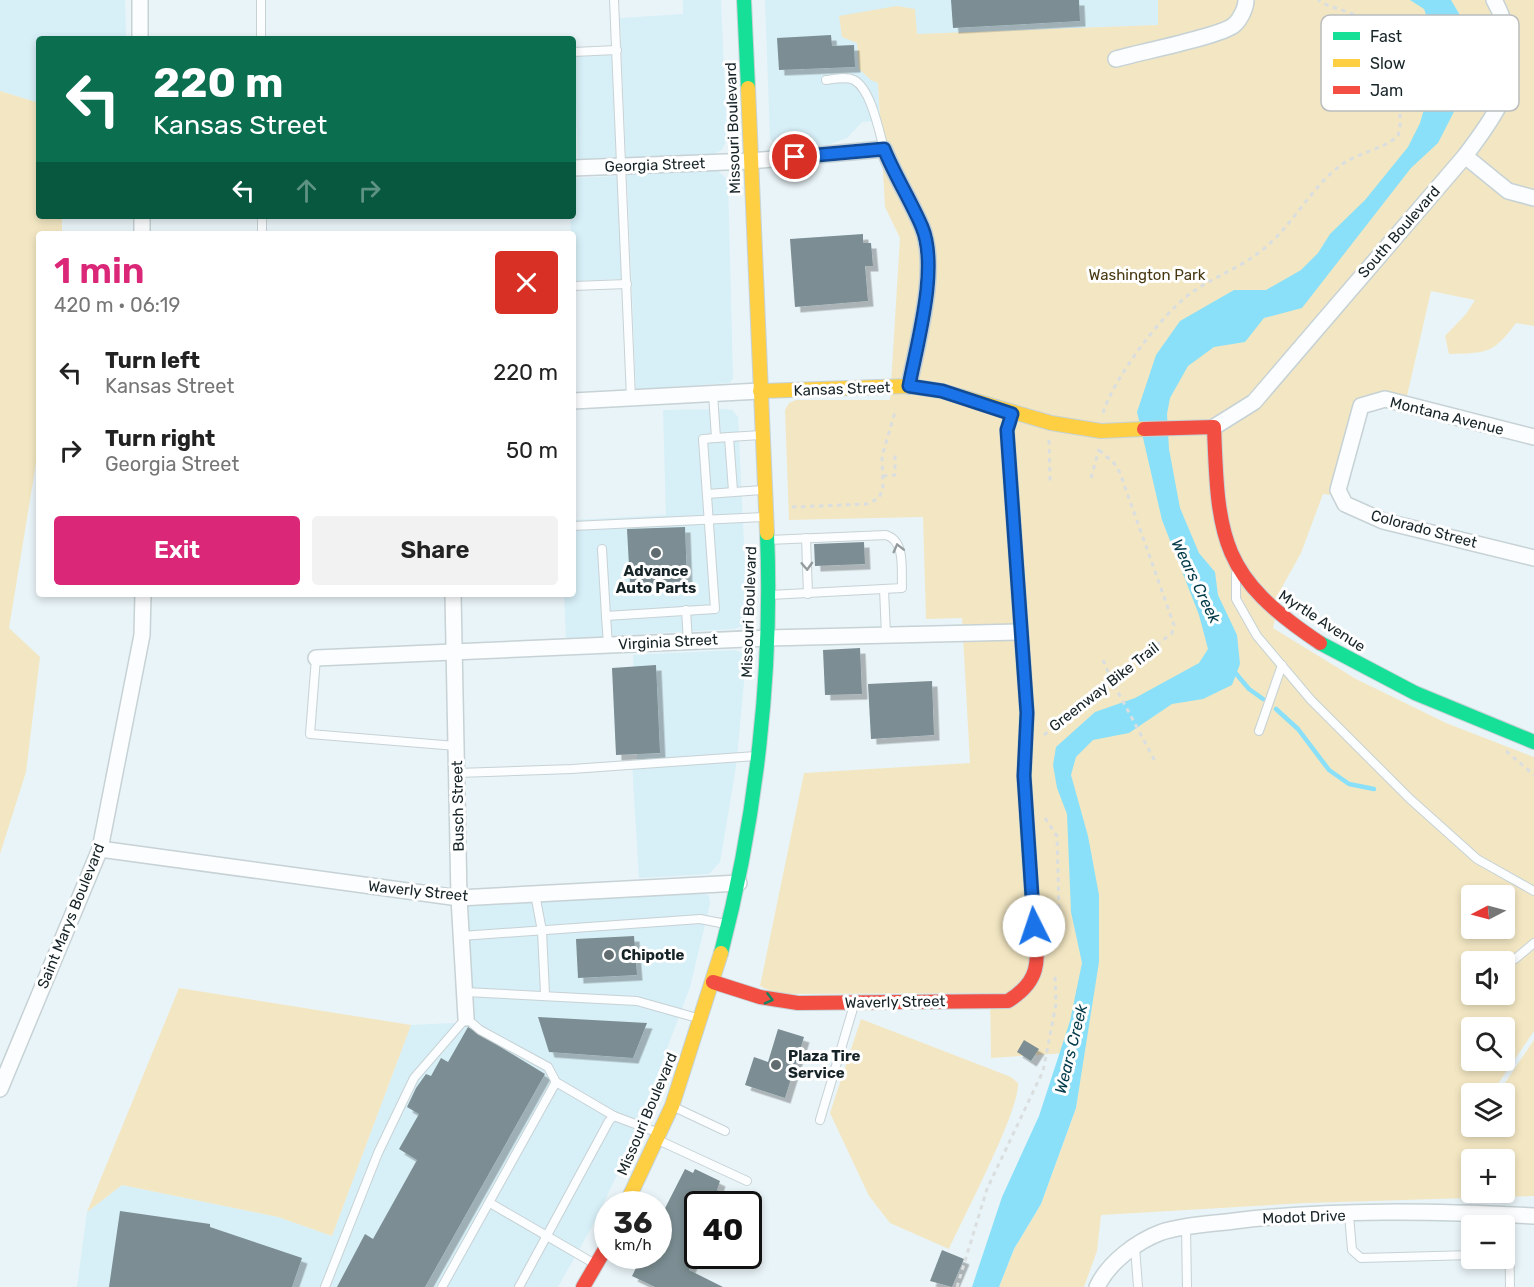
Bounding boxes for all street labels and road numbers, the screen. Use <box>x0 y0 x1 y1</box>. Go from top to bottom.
street label: Missouri Boulevard <box>722 62 744 194</box>
street label: Georgia Street <box>604 154 706 176</box>
street label: South Boulevard <box>1354 182 1444 282</box>
street label: Kansas Street <box>793 378 891 400</box>
street label: Montana Avenue <box>1388 393 1506 439</box>
street label: Colorado Street <box>1369 506 1479 552</box>
street label: Missouri Boulevard <box>738 546 760 678</box>
street label: Myrtle Avenue <box>1275 586 1369 656</box>
street label: Virginia Street <box>618 630 718 654</box>
street label: Greenway Bike Trail <box>1046 639 1162 735</box>
street label: Busch Street <box>448 760 468 852</box>
street label: Saint Marys Boulevard <box>34 841 108 991</box>
street label: Waverly Street <box>367 877 469 905</box>
street label: Waverly Street <box>845 992 946 1012</box>
street label: Missouri Boulevard <box>613 1050 681 1178</box>
street label: Modot Drive <box>1262 1207 1346 1227</box>

